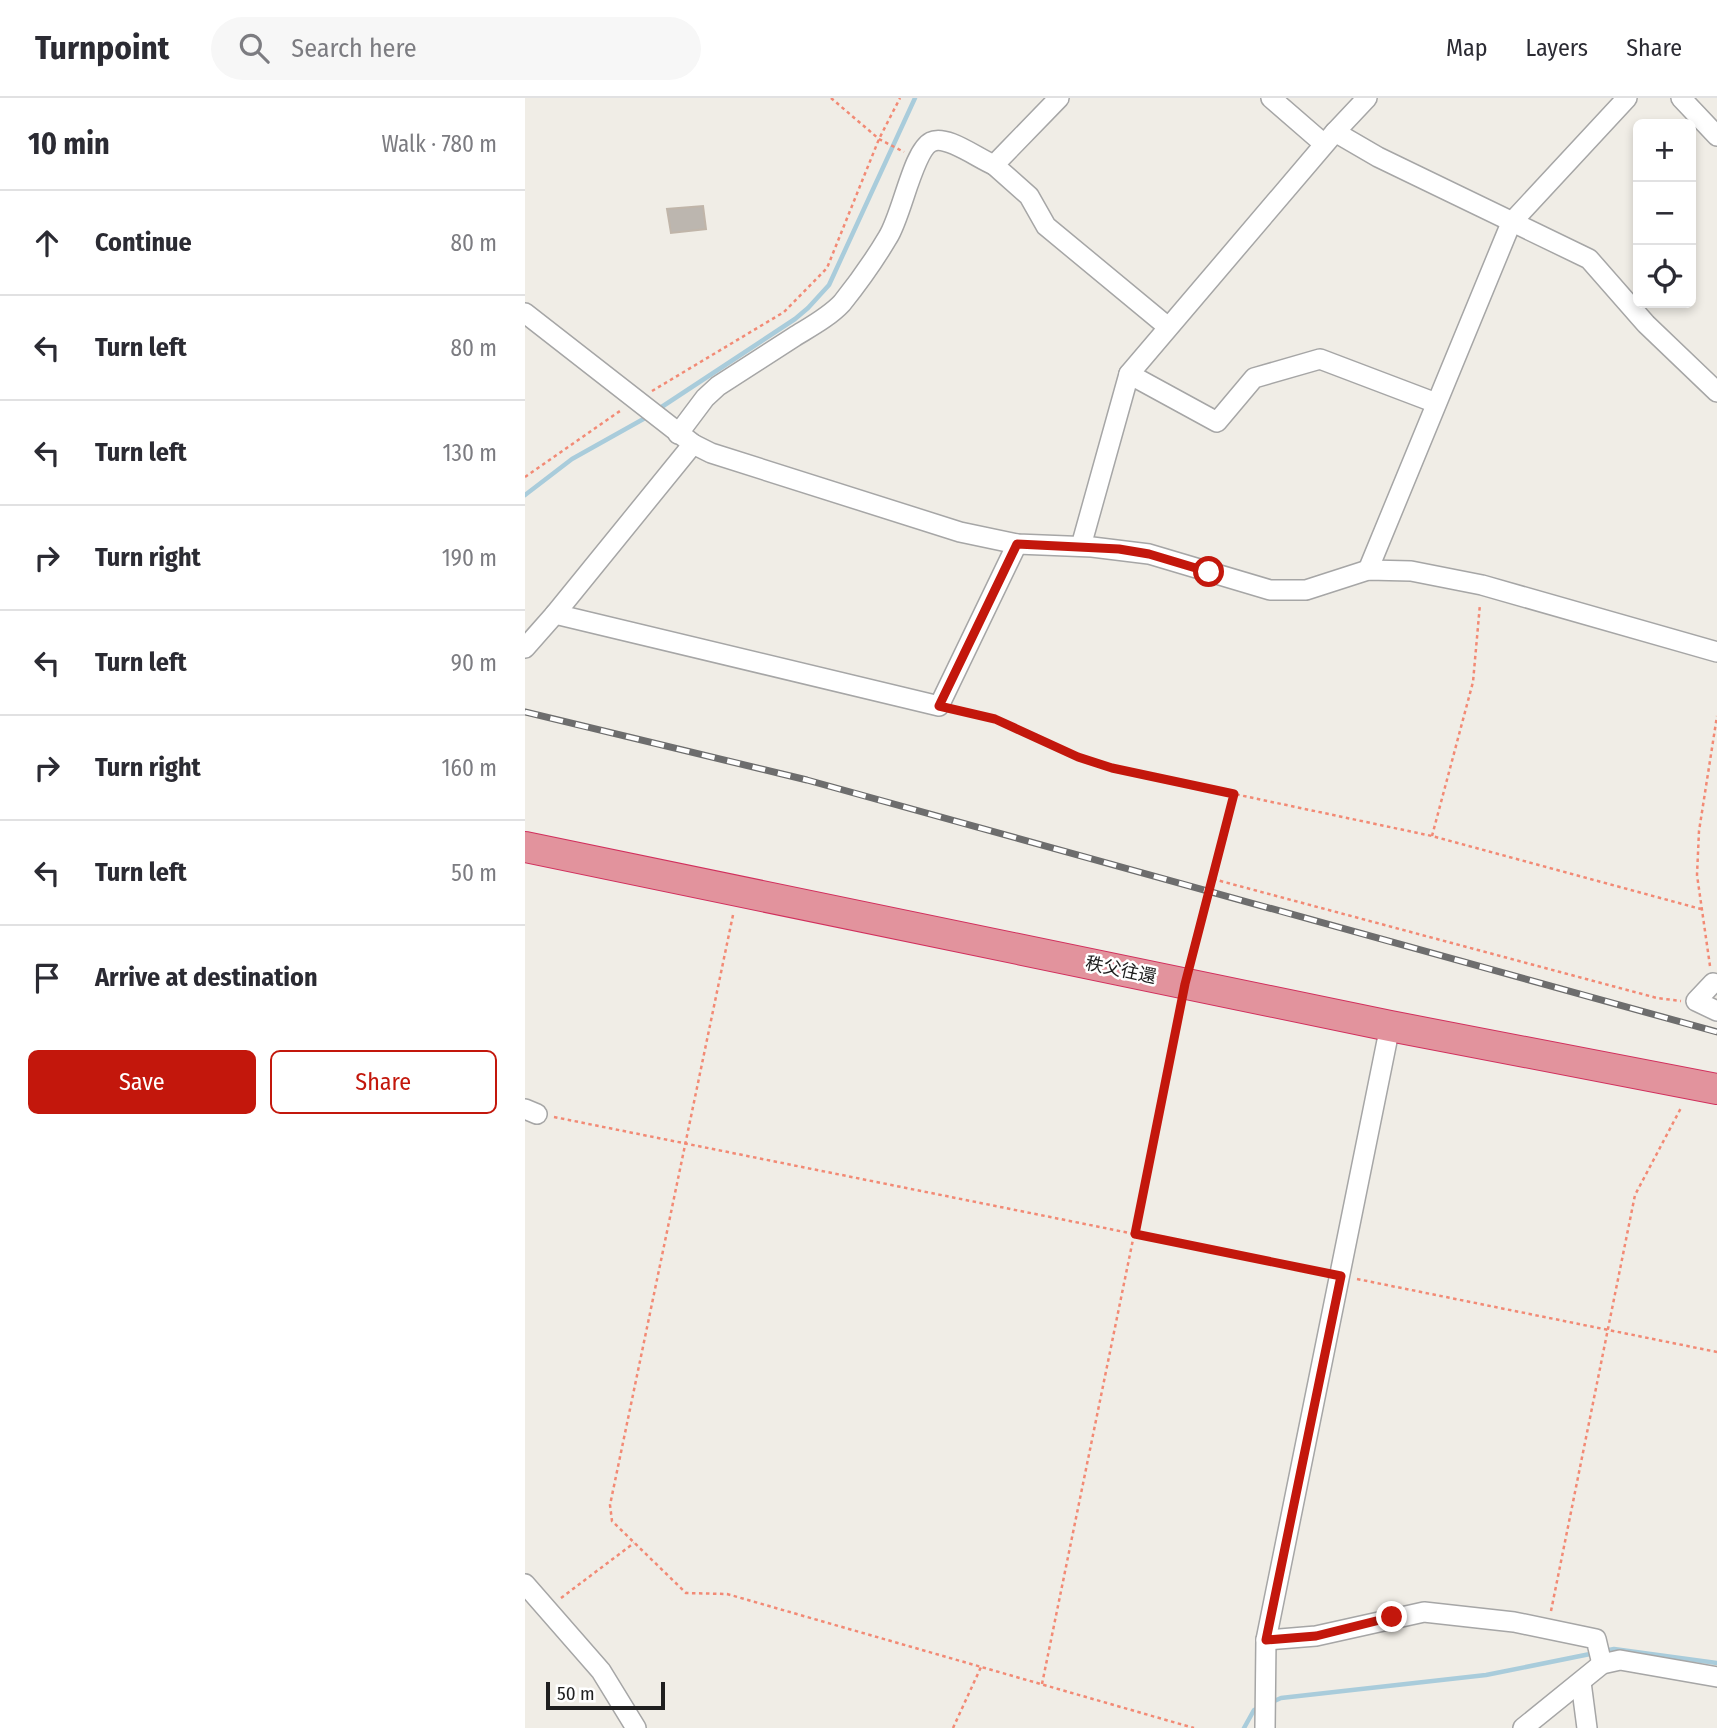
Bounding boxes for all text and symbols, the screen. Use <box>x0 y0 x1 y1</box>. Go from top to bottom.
search box <box>211 17 701 80</box>
text: Turnpoint <box>35 28 169 68</box>
icon: search <box>235 29 273 67</box>
text: Search here <box>291 33 417 64</box>
text: Map <box>1446 34 1488 62</box>
text: Layers <box>1526 34 1588 62</box>
text: Share <box>1626 34 1682 62</box>
map controls <box>1633 119 1696 308</box>
button: + <box>1633 119 1696 182</box>
text: 10 min <box>28 126 110 162</box>
text: Walk · 780 m <box>381 130 497 158</box>
button: − <box>1633 182 1696 245</box>
icon: ahead <box>28 224 66 262</box>
text: Continue <box>95 227 192 258</box>
text: 80 m <box>450 229 497 257</box>
button: locate <box>1633 245 1696 308</box>
icon: left <box>28 329 66 367</box>
text: Turn left <box>95 332 187 363</box>
text: 80 m <box>450 334 497 362</box>
icon: left <box>28 434 66 472</box>
text: Turn left <box>95 437 187 468</box>
text: 130 m <box>443 439 497 467</box>
icon: right <box>28 539 66 577</box>
text: Turn right <box>95 542 201 573</box>
text: 190 m <box>442 544 497 572</box>
route start <box>1193 556 1224 587</box>
icon: left <box>28 644 66 682</box>
text: Turn left <box>95 647 187 678</box>
text: 90 m <box>451 649 497 677</box>
icon: right <box>28 749 66 787</box>
text: Turn right <box>95 752 201 783</box>
text: 160 m <box>442 754 497 782</box>
icon: left <box>28 854 66 892</box>
text: Turn left <box>95 857 187 888</box>
text: 50 m <box>451 859 497 887</box>
street label: 秩父往還 <box>1083 952 1159 988</box>
icon: arrive <box>28 959 66 997</box>
text: Arrive at destination <box>95 962 318 993</box>
button: Save <box>28 1050 256 1114</box>
button: Share <box>270 1050 497 1114</box>
route end <box>1376 1601 1407 1632</box>
scale bar <box>546 1679 665 1711</box>
text: 50 m <box>557 1682 595 1705</box>

